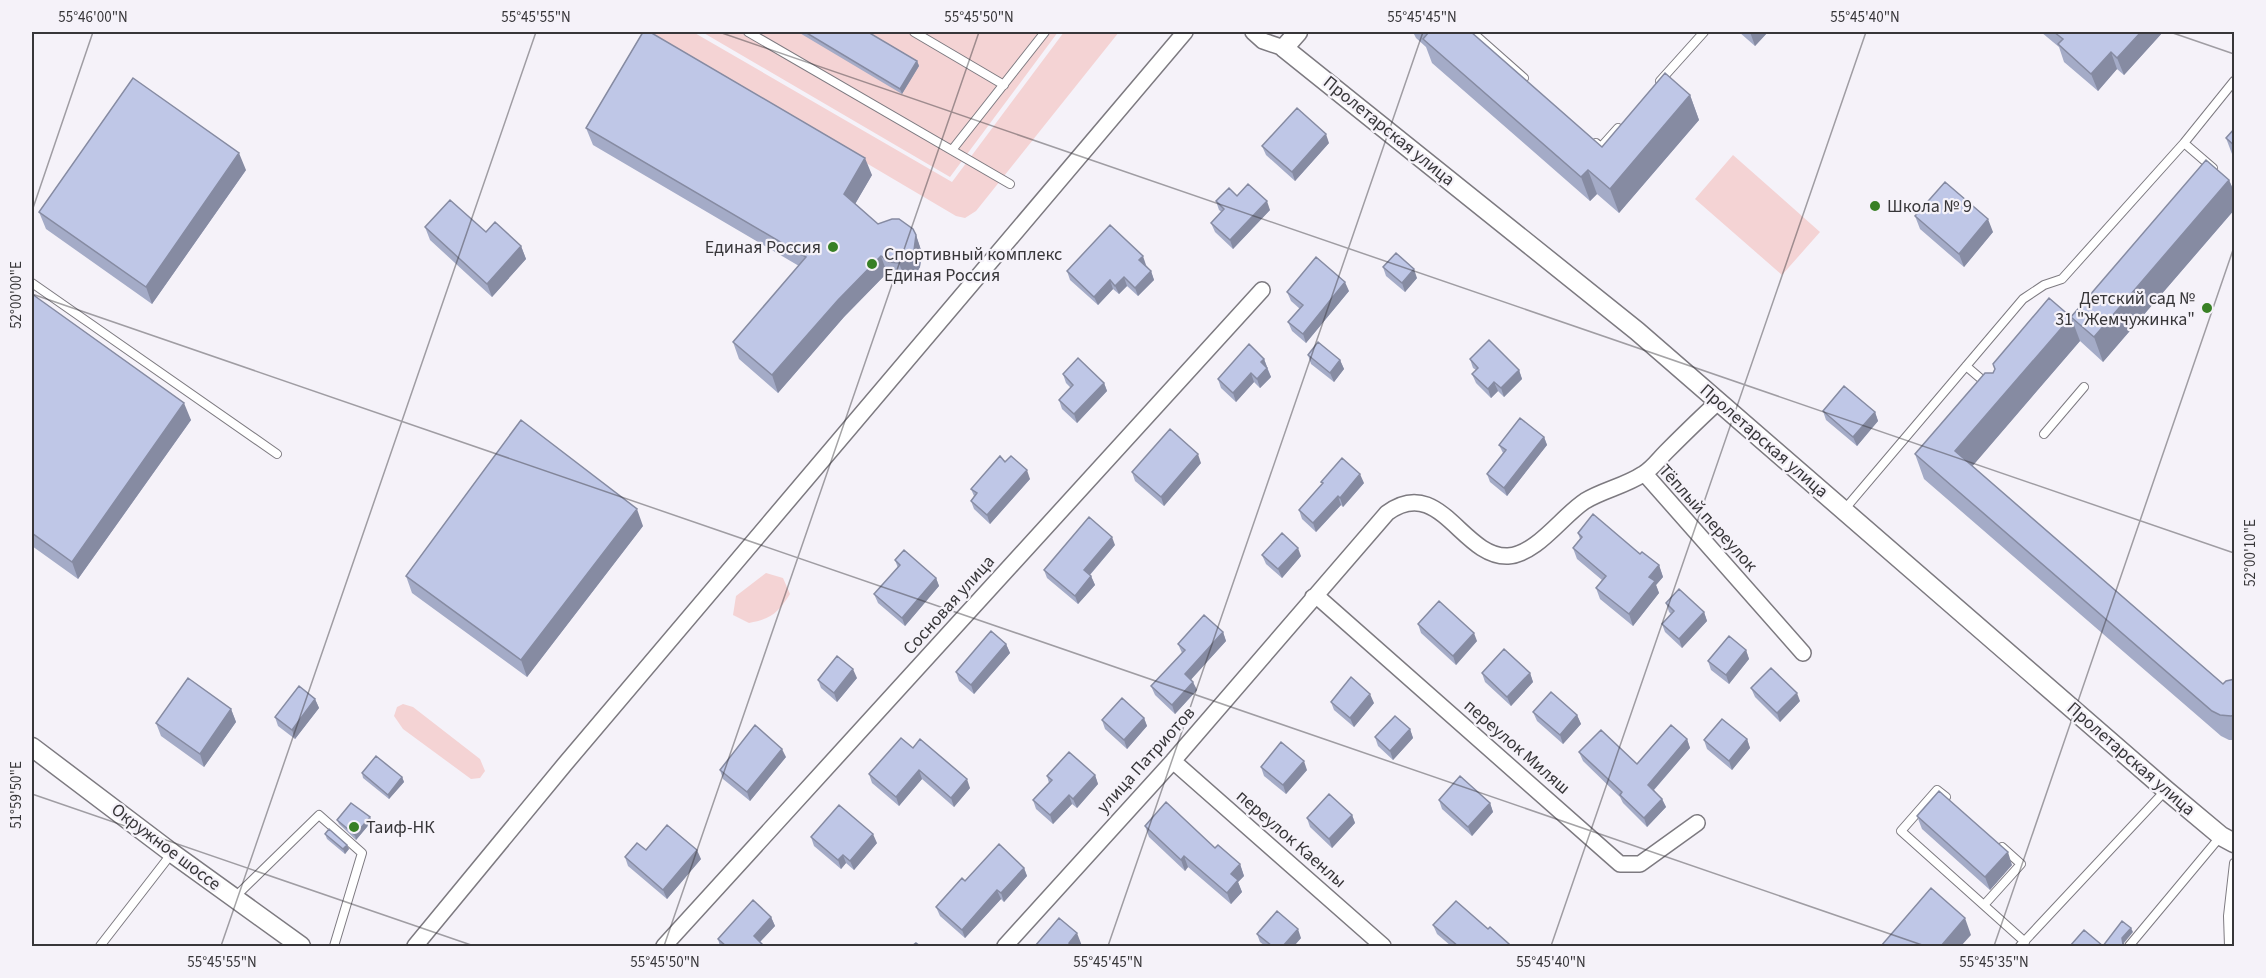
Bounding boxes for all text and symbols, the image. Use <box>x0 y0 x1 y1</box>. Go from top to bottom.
text: 55°46'00"N <box>58 7 128 28</box>
text: 55°45'55"N <box>501 7 571 28</box>
text: 55°45'50"N <box>944 7 1014 28</box>
text: 55°45'45"N <box>1387 7 1457 28</box>
text: 55°45'40"N <box>1830 7 1900 28</box>
street label: Пролетарская улица <box>1318 70 1460 192</box>
place label: Школа № 9 <box>1887 194 1972 219</box>
marker: Школа № 9 <box>1868 199 1882 213</box>
place label: Единая Россия <box>705 235 821 260</box>
marker: Единая Россия <box>826 240 840 254</box>
place label: Спортивный комплекс Единая Россия <box>884 242 1062 288</box>
marker: Спортивный комплекс Единая Россия <box>865 257 879 271</box>
text: 52°00'00"E <box>6 261 27 329</box>
place label: Детский сад № 31 "Жемчужинка" <box>2055 286 2195 332</box>
marker: Детский сад № 31 "Жемчужинка" <box>2200 301 2214 315</box>
street label: Пролетарская улица <box>1694 378 1834 504</box>
street label: Тёплый переулок <box>1653 459 1763 577</box>
text: 52°00'10"E <box>2240 519 2261 587</box>
street label: Сосновая улица <box>897 550 1001 660</box>
street label: переулок Миляш <box>1458 694 1576 800</box>
street label: Пролетарская улица <box>2061 696 2201 822</box>
street label: улица Патриотов <box>1091 701 1201 819</box>
text: 51°59'50"E <box>6 761 27 829</box>
street label: переулок Каенлы <box>1231 784 1351 894</box>
street label: Окружное шоссе <box>106 797 226 897</box>
place label: Таиф-НК <box>366 815 435 840</box>
marker: Таиф-НК <box>347 820 361 834</box>
text: 55°45'55"N <box>187 952 257 973</box>
text: 55°45'50"N <box>630 952 700 973</box>
text: 55°45'45"N <box>1073 952 1143 973</box>
text: 55°45'40"N <box>1516 952 1586 973</box>
text: 55°45'35"N <box>1959 952 2029 973</box>

